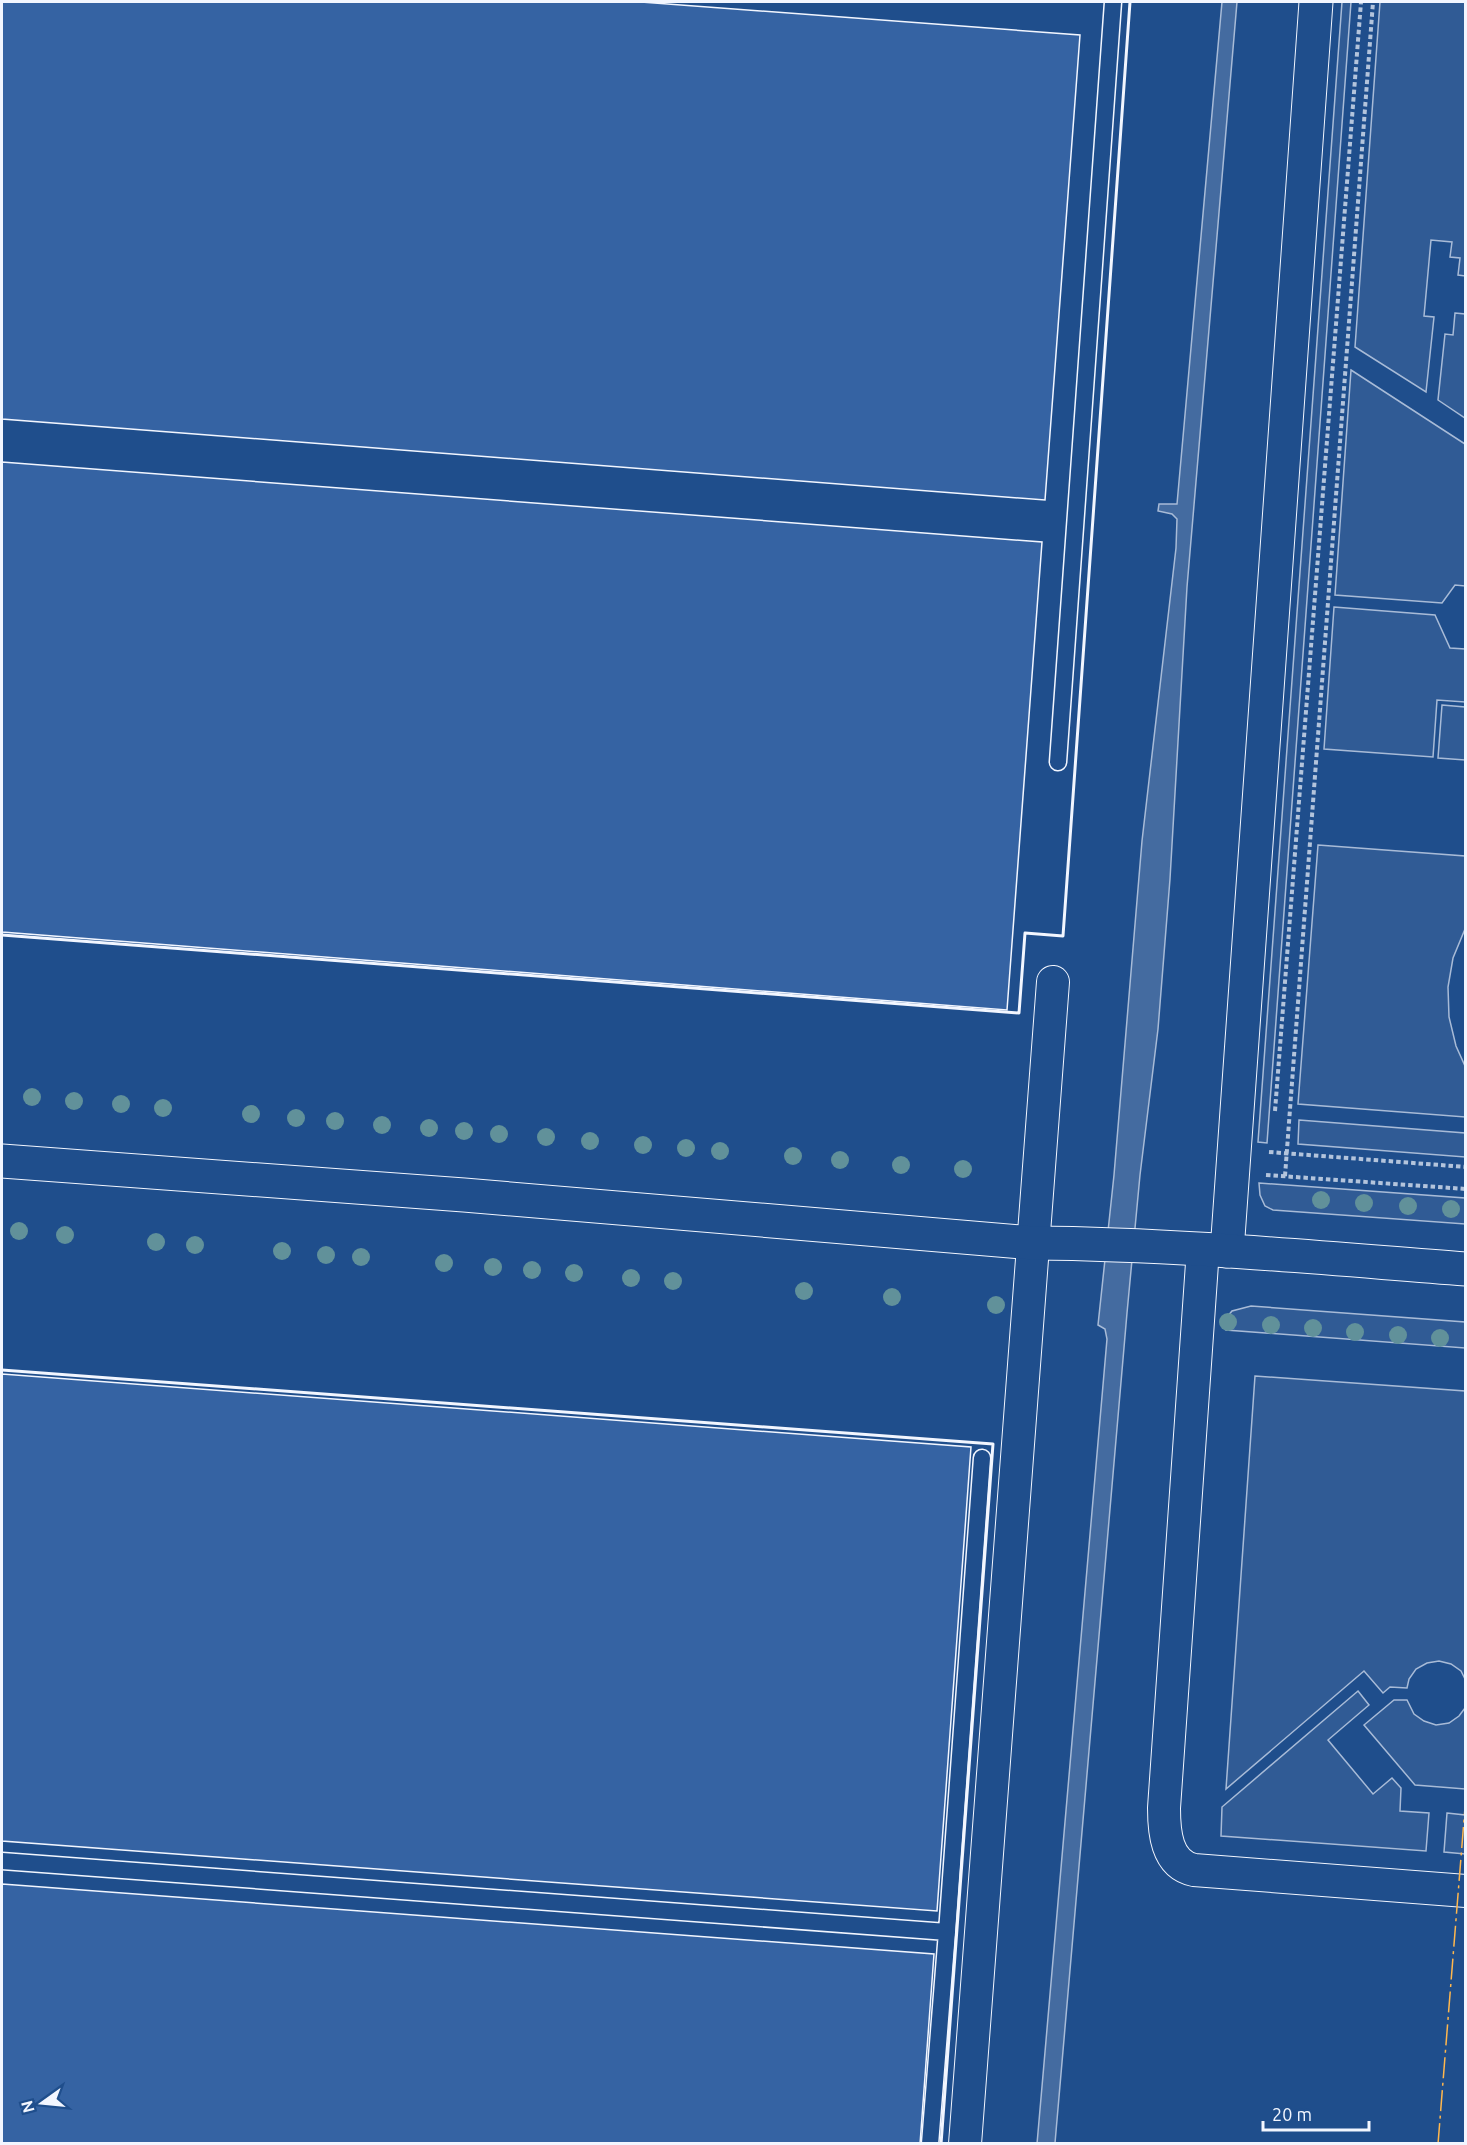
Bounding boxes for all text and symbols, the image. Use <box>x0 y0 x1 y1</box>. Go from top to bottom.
north arrow <box>12 2073 72 2133</box>
scale bar <box>1263 2094 1370 2132</box>
text: N <box>17 2099 38 2115</box>
text: 20 m <box>1272 2104 1312 2124</box>

